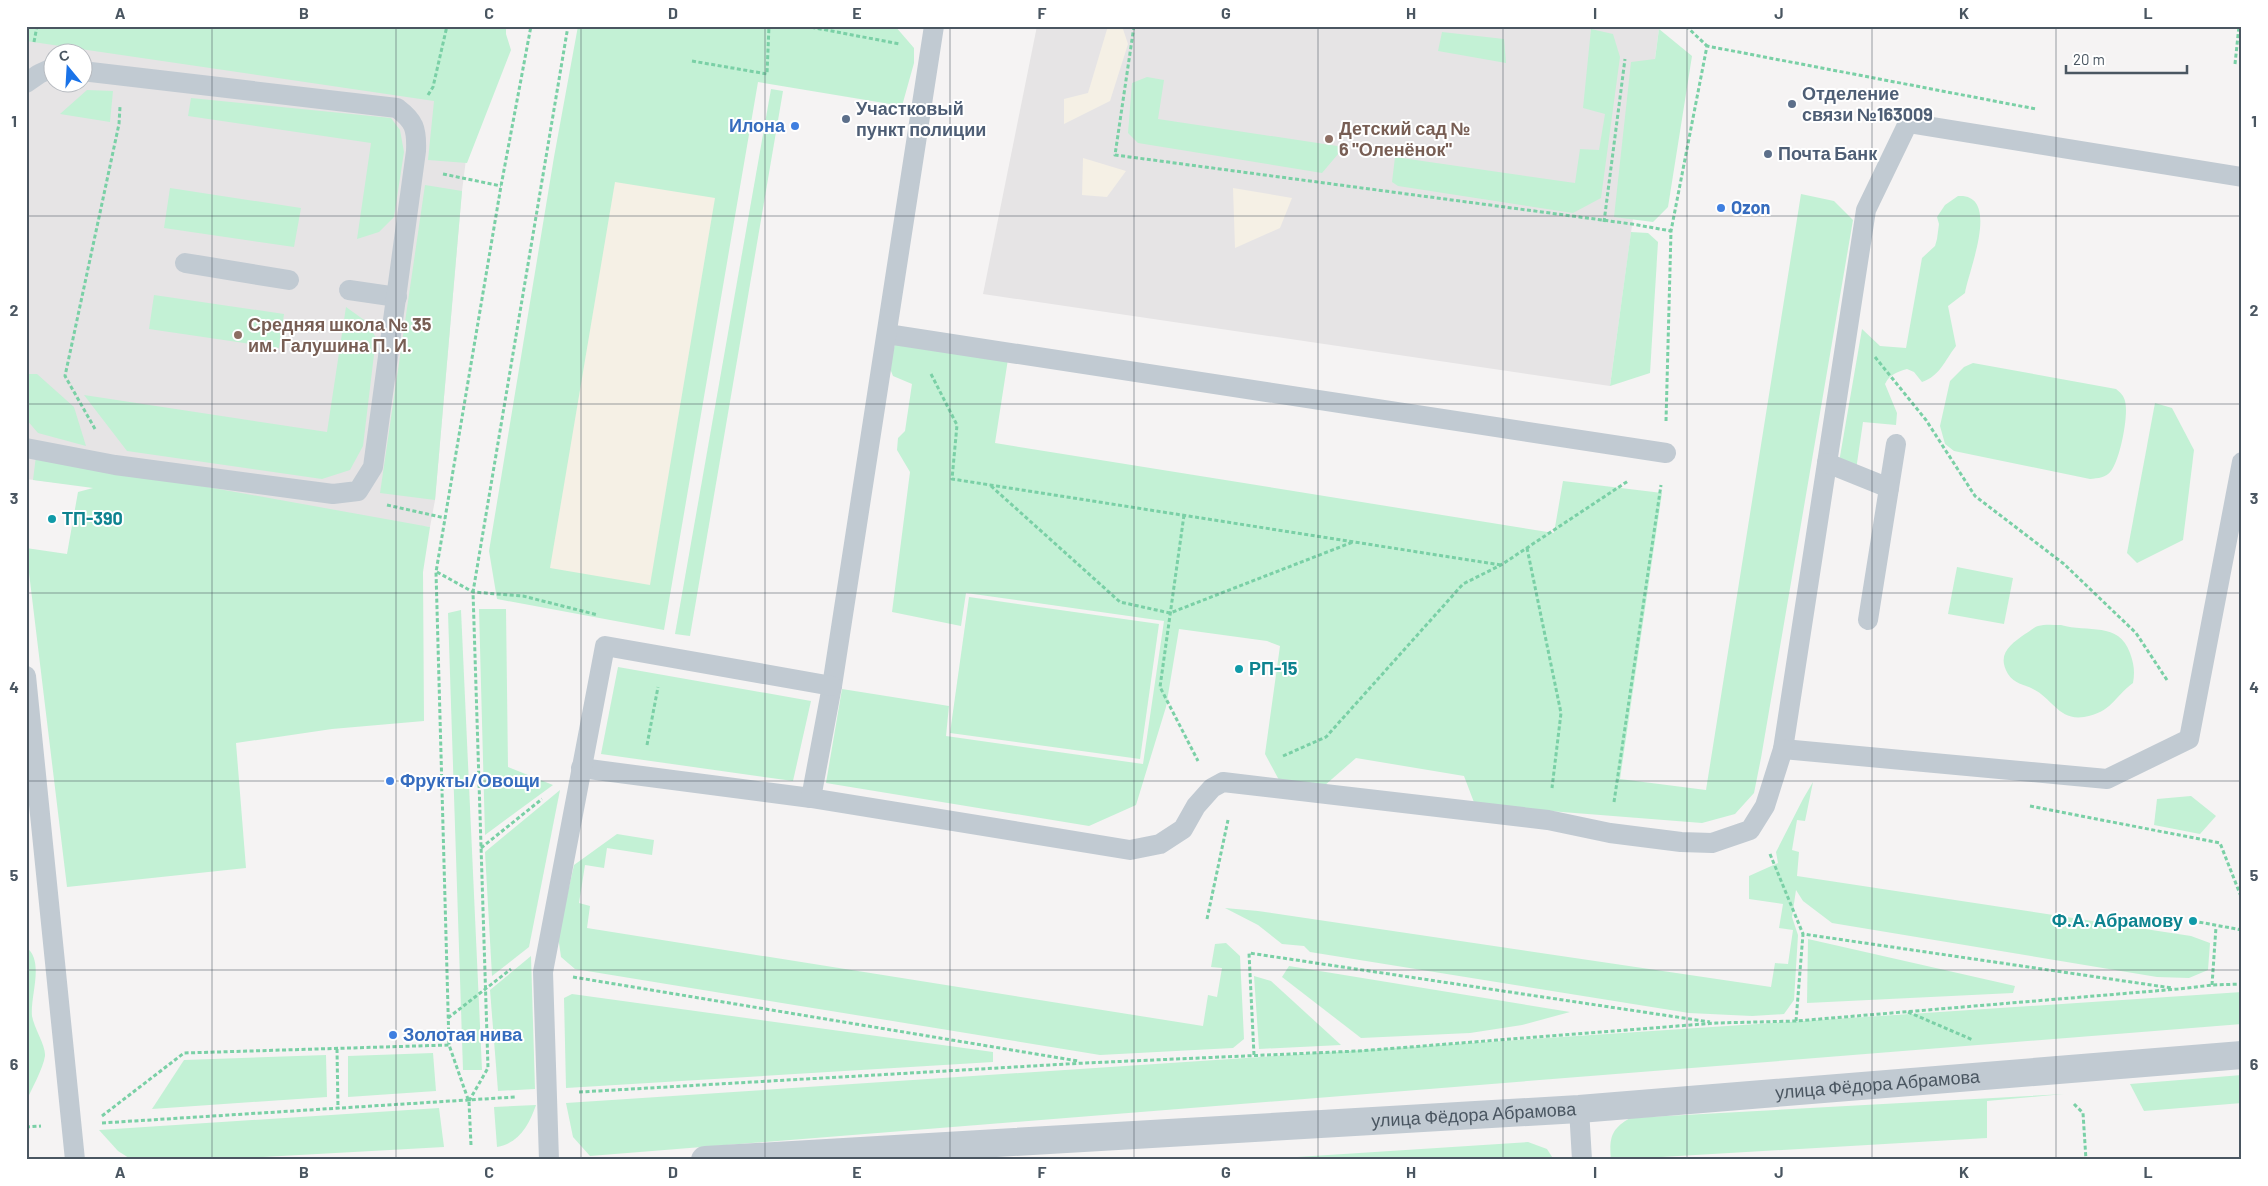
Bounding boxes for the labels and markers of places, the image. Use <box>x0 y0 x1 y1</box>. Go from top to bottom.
place label: Отделение связи №163009 <box>1802 82 1933 125</box>
place label: Участковый пункт полиции <box>856 97 986 140</box>
marker: Отделение связи №163009 <box>1786 98 1798 110</box>
marker: Участковый пункт полиции <box>840 113 852 125</box>
place label: Илона <box>729 114 786 136</box>
place label: Детский сад № 6 "Оленёнок" <box>1339 117 1470 160</box>
marker: Илона <box>789 120 801 132</box>
marker: Детский сад № 6 "Оленёнок" <box>1323 133 1335 145</box>
place label: Почта Банк <box>1778 142 1878 164</box>
marker: Почта Банк <box>1762 148 1774 160</box>
place label: Ozon <box>1731 196 1770 218</box>
marker: Ozon <box>1715 202 1727 214</box>
place label: Средняя школа № 35 им. Галушина П. И. <box>248 313 432 356</box>
marker: Средняя школа № 35 им. Галушина П. И. <box>232 329 244 341</box>
place label: ТП-390 <box>62 507 123 529</box>
marker: ТП-390 <box>46 513 58 525</box>
place label: РП-15 <box>1249 657 1298 679</box>
marker: РП-15 <box>1233 663 1245 675</box>
place label: Фрукты/Овощи <box>400 769 540 791</box>
marker: Фрукты/Овощи <box>384 775 396 787</box>
place label: Ф.А. Абрамову <box>2052 909 2183 931</box>
marker: Ф.А. Абрамову <box>2187 915 2199 927</box>
place label: Золотая нива <box>403 1023 523 1045</box>
marker: Золотая нива <box>387 1029 399 1041</box>

